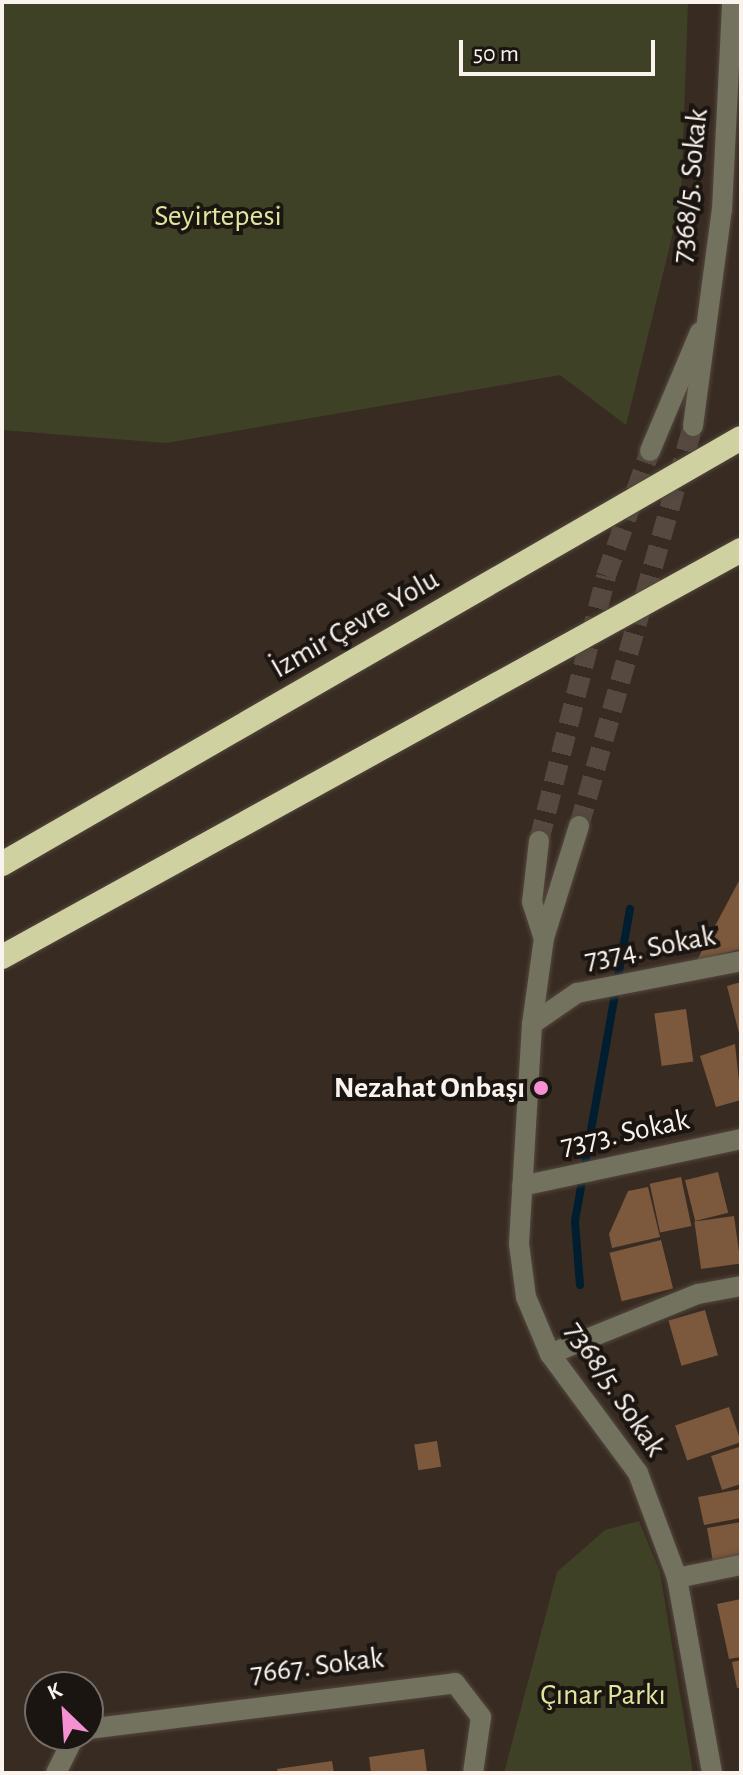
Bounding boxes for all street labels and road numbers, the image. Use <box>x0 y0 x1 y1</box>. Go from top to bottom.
street label: 7368/5. Sokak <box>664 107 716 265</box>
street label: İzmir Çevre Yolu <box>265 562 445 686</box>
street label: 7374. Sokak <box>582 918 718 978</box>
street label: 7373. Sokak <box>557 1102 693 1164</box>
street label: 7368/5. Sokak <box>557 1315 673 1463</box>
street label: 7667. Sokak <box>248 1640 386 1692</box>

